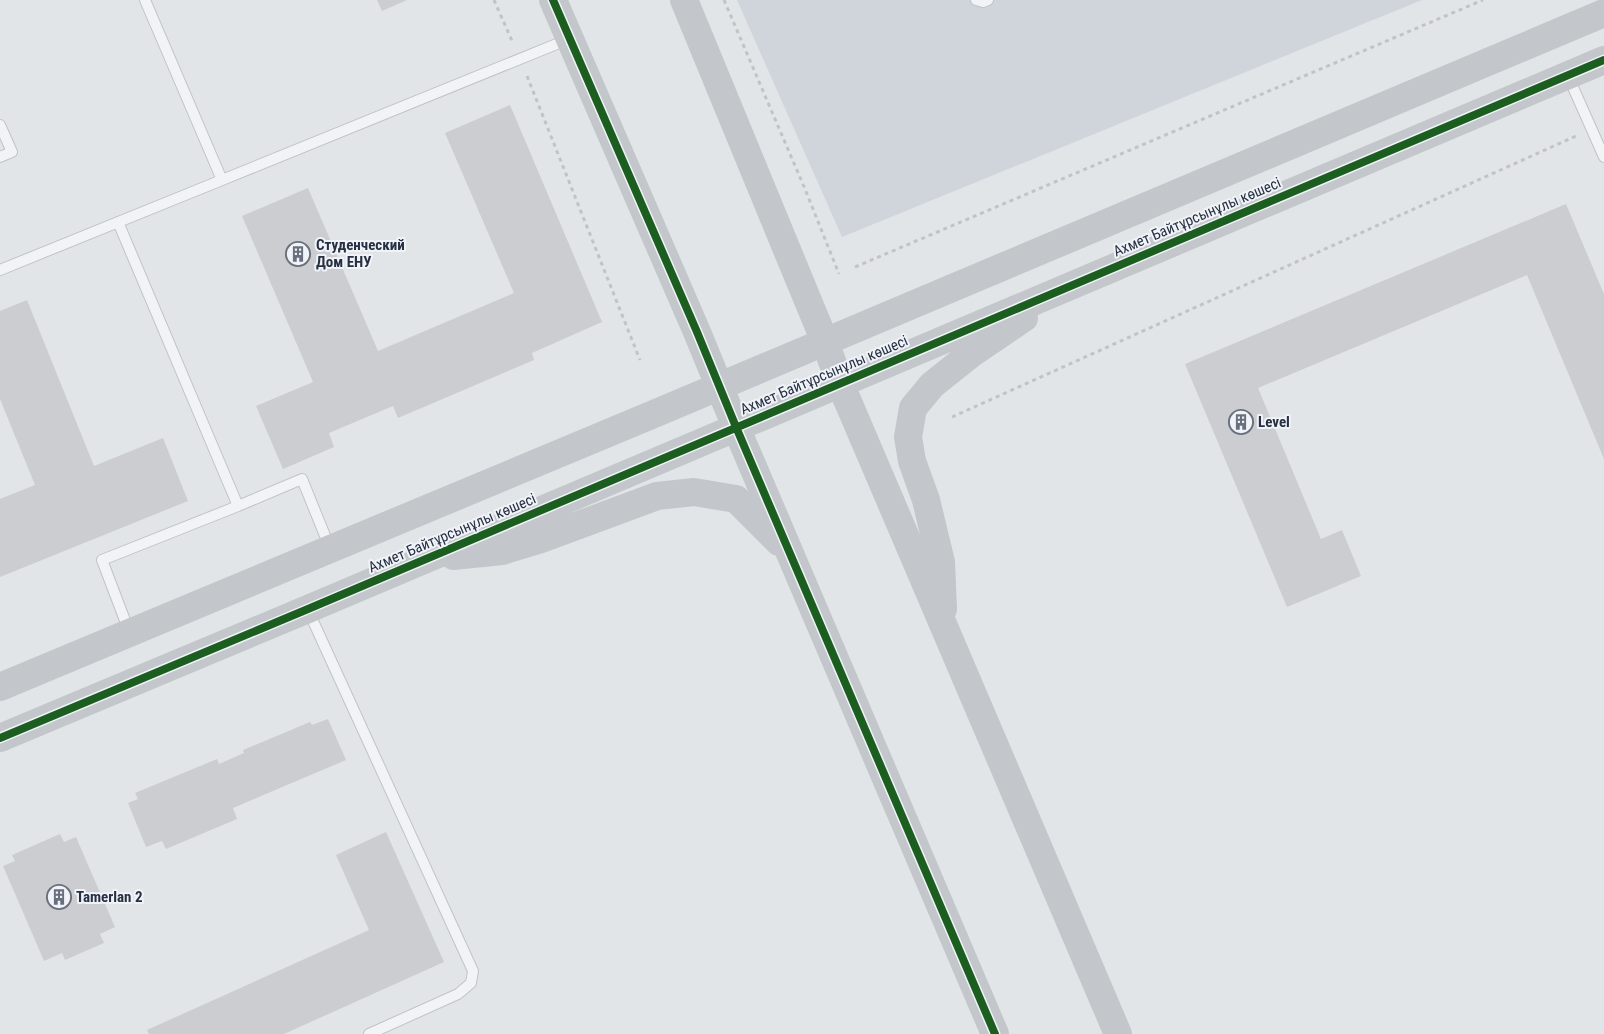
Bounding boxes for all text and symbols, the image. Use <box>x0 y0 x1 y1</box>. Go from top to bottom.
street label: Ахмет Байтұрсынұлы көшесі <box>1110 173 1284 261</box>
place label: Студенческий Дом ЕНУ <box>316 236 405 271</box>
building icon: Студенческий Дом ЕНУ <box>285 241 311 267</box>
street label: Ахмет Байтұрсынұлы көшесі <box>737 331 911 419</box>
building icon: Level <box>1228 409 1254 435</box>
place label: Level <box>1258 413 1290 431</box>
street label: Ахмет Байтұрсынұлы көшесі <box>365 489 539 577</box>
building icon: Tamerlan 2 <box>46 884 72 910</box>
place label: Tamerlan 2 <box>76 888 143 906</box>

